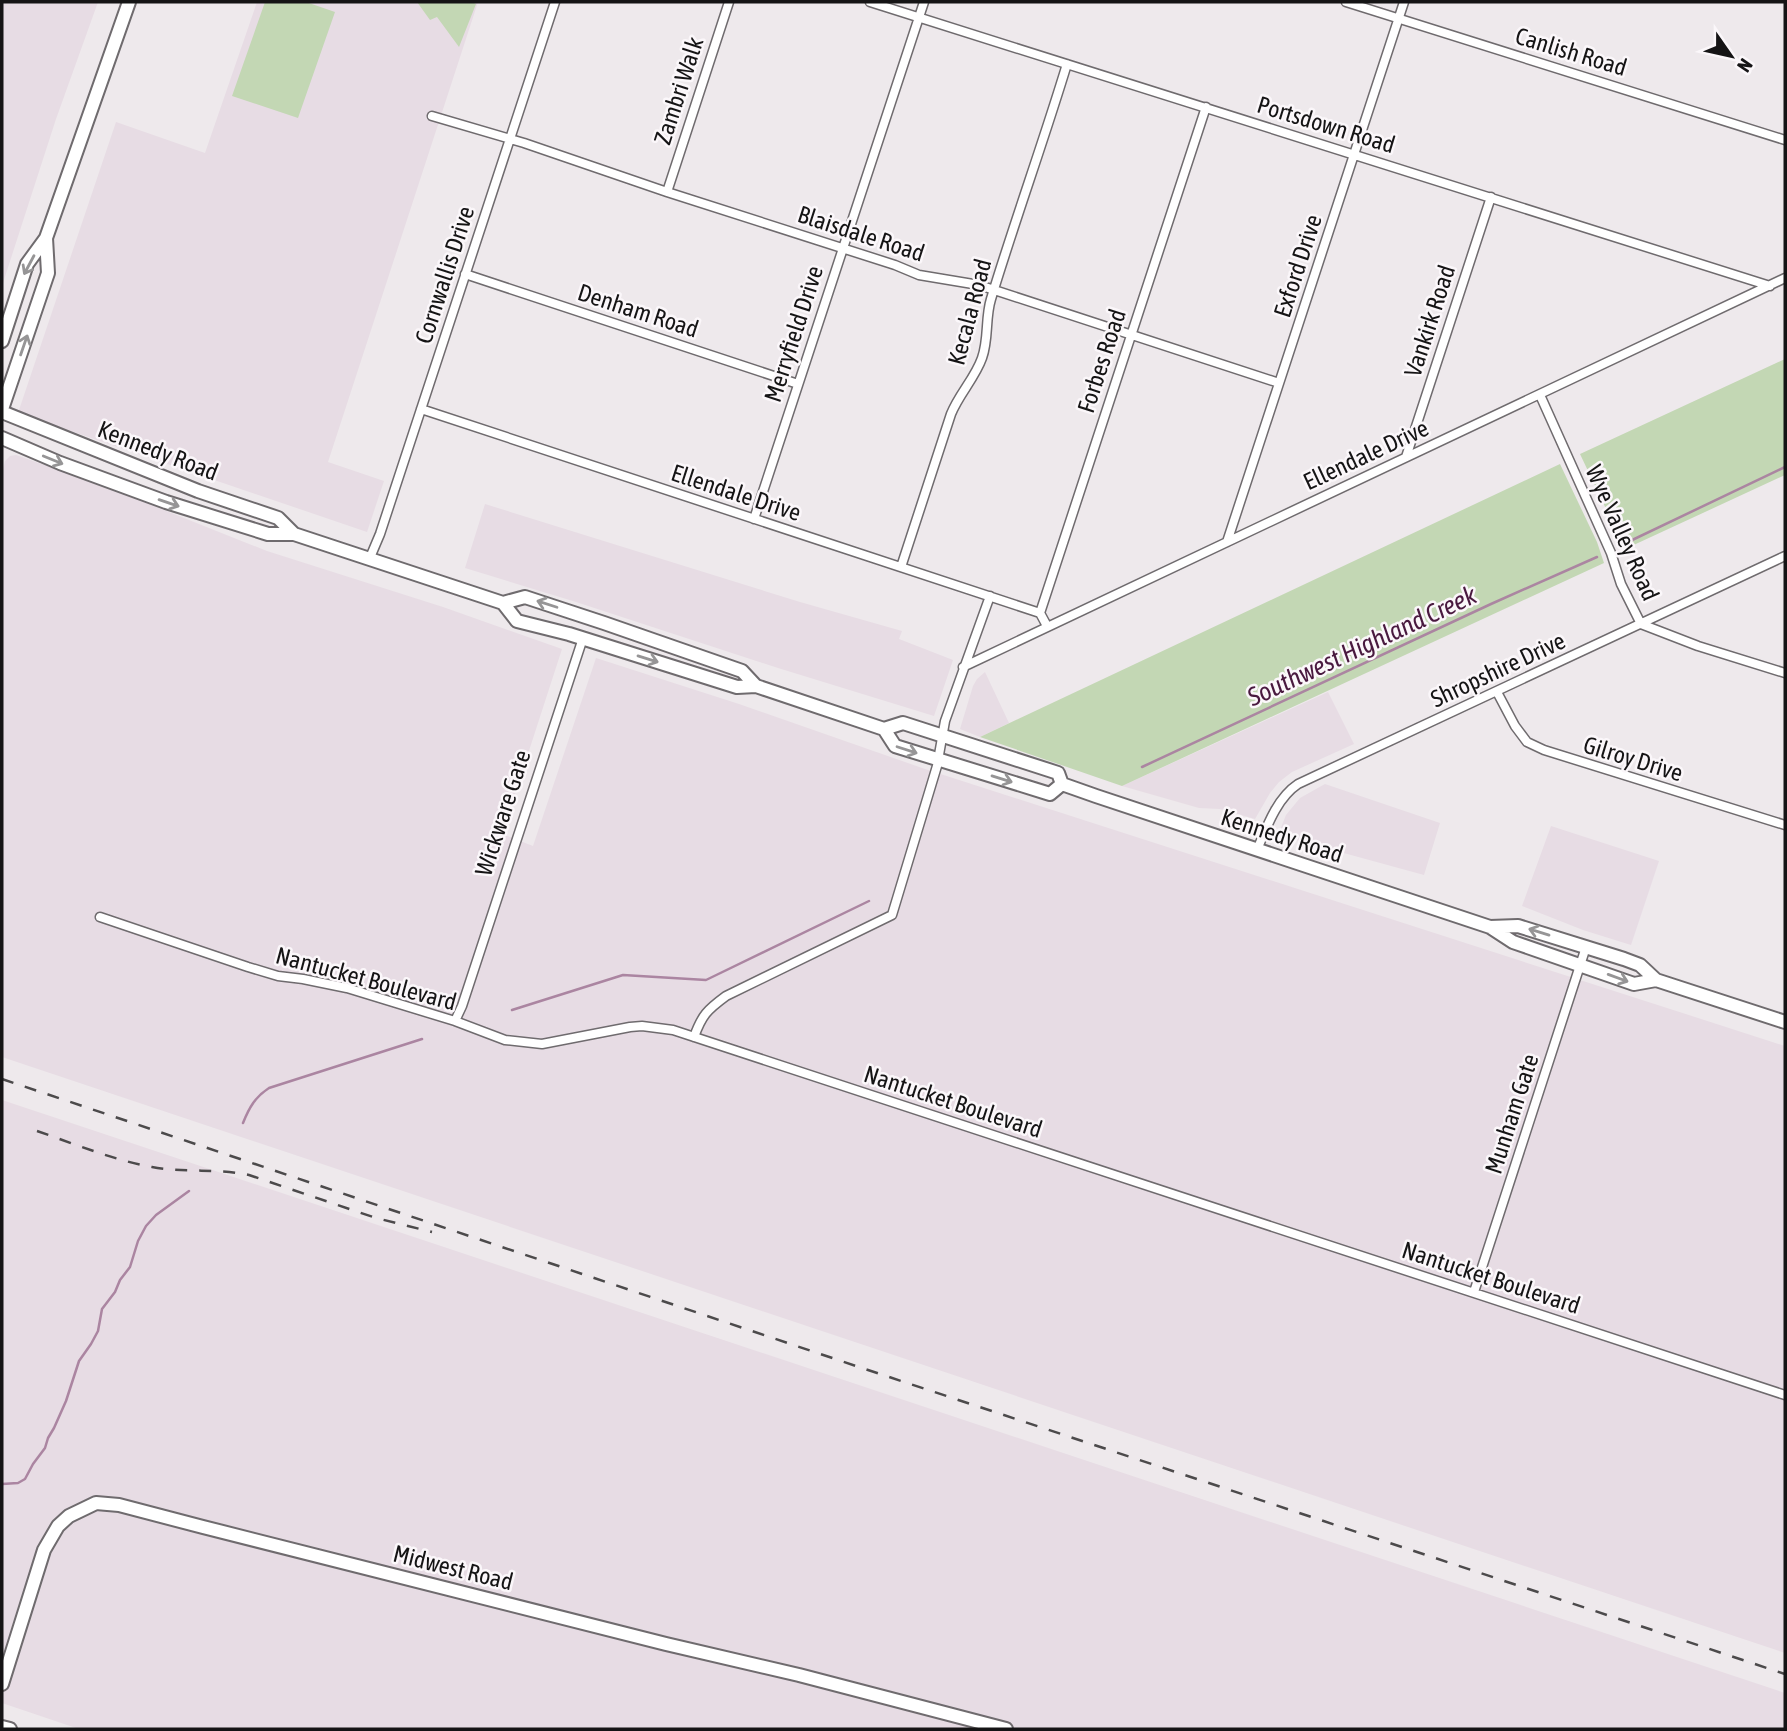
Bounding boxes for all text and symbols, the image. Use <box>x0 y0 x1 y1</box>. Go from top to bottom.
north arrow <box>1696 21 1766 91</box>
street label: Canlish Road <box>1512 22 1630 81</box>
street label: Zambri Walk <box>648 33 709 148</box>
text: N <box>1733 55 1757 76</box>
street label: Portsdown Road <box>1254 91 1398 158</box>
street label: Blaisdale Road <box>794 200 928 267</box>
street label: Cornwallis Drive <box>410 203 479 347</box>
street label: Exford Drive <box>1268 211 1327 320</box>
one-way arrow <box>21 254 35 274</box>
street label: Kecala Road <box>942 256 997 368</box>
street label: Merryfield Drive <box>759 262 828 405</box>
street label: Vankirk Road <box>1399 262 1460 380</box>
street label: Denham Road <box>574 278 702 343</box>
street label: Forbes Road <box>1072 306 1131 416</box>
one-way arrow <box>19 334 31 356</box>
street label: Ellendale Drive <box>1299 414 1433 495</box>
street label: Kennedy Road <box>94 415 222 486</box>
one-way arrow <box>41 454 63 467</box>
street label: Ellendale Drive <box>668 459 804 526</box>
street label: Wye Valley Road <box>1581 461 1664 605</box>
one-way arrow <box>157 498 179 510</box>
water label: Southwest Highland Creek <box>1242 580 1482 713</box>
one-way arrow <box>536 597 558 609</box>
street label: Shropshire Drive <box>1426 627 1569 712</box>
one-way arrow <box>637 653 659 666</box>
street label: Gilroy Drive <box>1580 731 1686 786</box>
one-way arrow <box>895 744 917 757</box>
street label: Wickware Gate <box>470 747 536 879</box>
one-way arrow <box>990 774 1012 786</box>
street label: Kennedy Road <box>1218 803 1347 868</box>
one-way arrow <box>1528 925 1550 938</box>
street label: Nantucket Boulevard <box>273 941 459 1016</box>
one-way arrow <box>1607 973 1629 985</box>
street label: Munham Gate <box>1480 1051 1544 1177</box>
street label: Nantucket Boulevard <box>861 1060 1046 1143</box>
street label: Nantucket Boulevard <box>1399 1236 1584 1319</box>
street label: Midwest Road <box>390 1540 516 1595</box>

